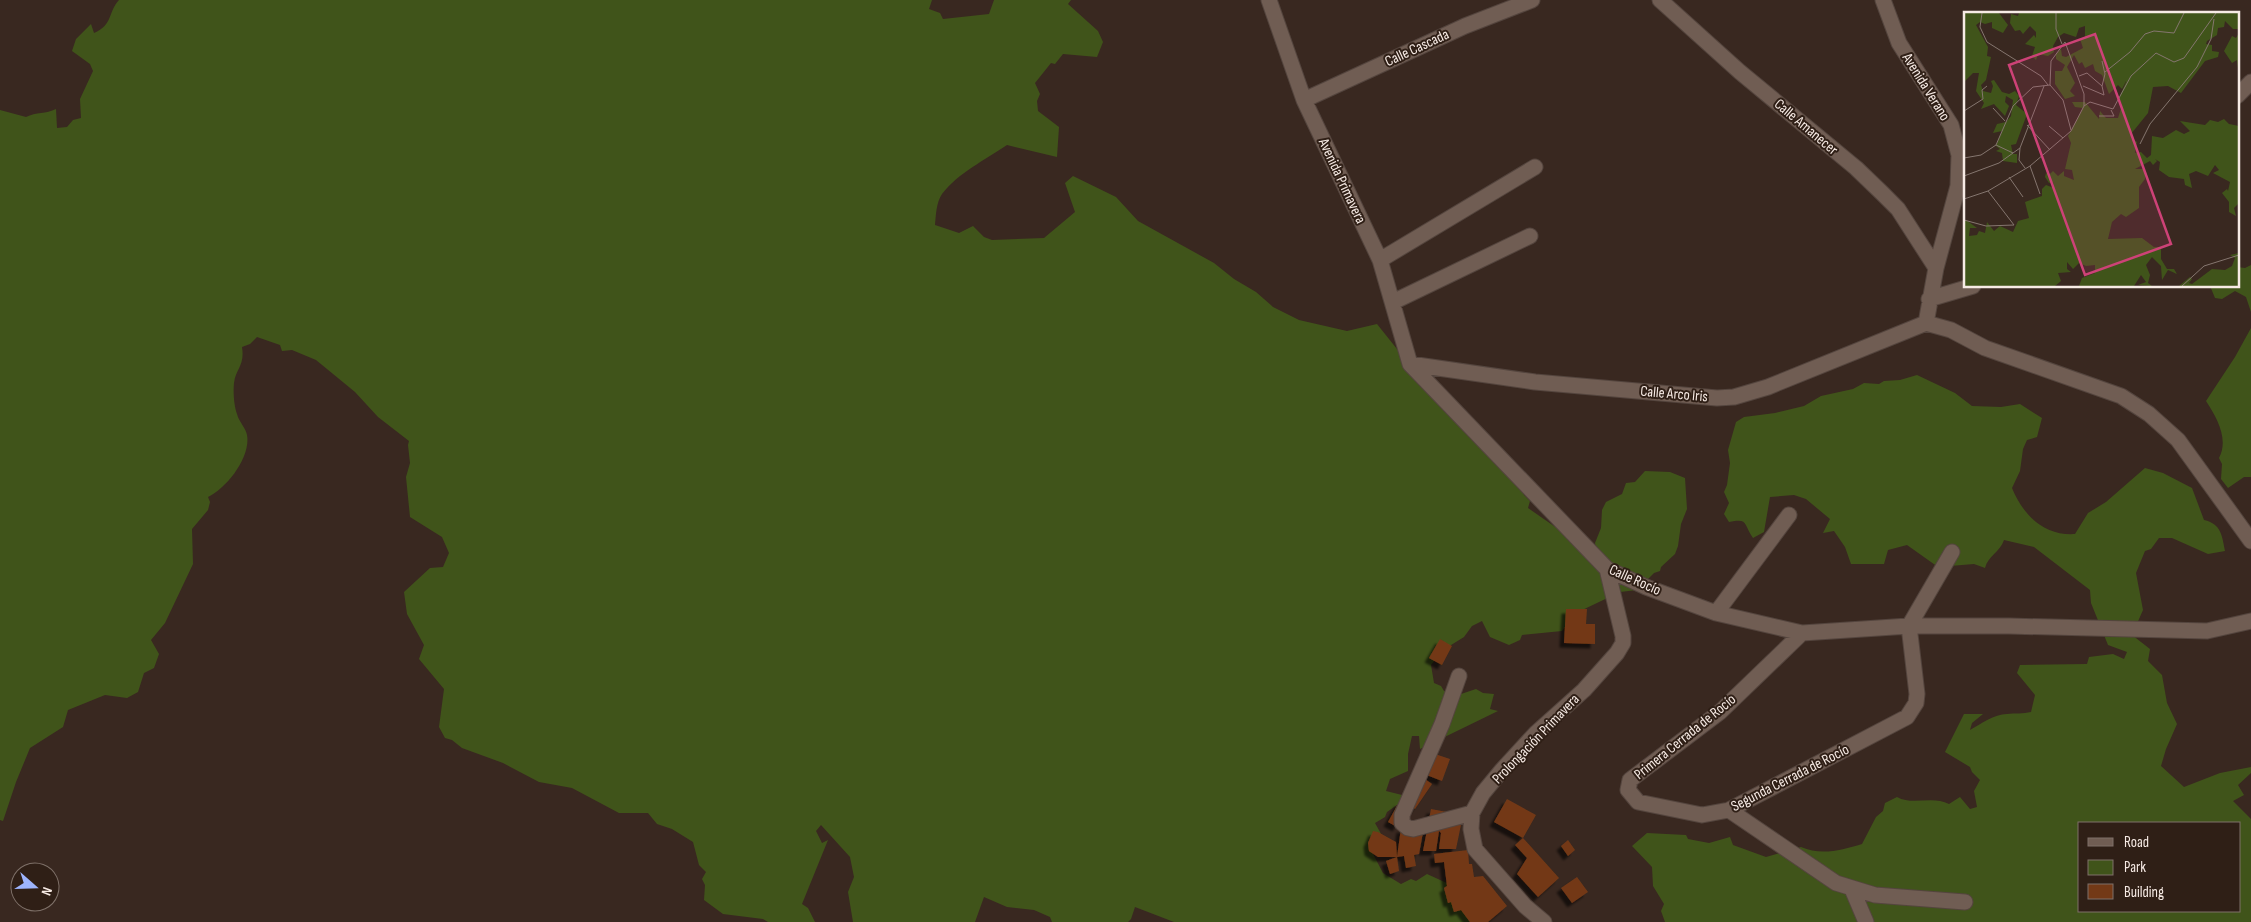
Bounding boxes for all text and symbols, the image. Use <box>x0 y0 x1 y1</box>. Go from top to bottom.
inset map <box>1964 12 2238 288</box>
street label: Calle Cascada <box>1382 25 1452 71</box>
street label: Avenida Verano <box>1897 49 1954 124</box>
street label: Calle Amanecer <box>1770 95 1842 160</box>
street label: Avenida Primavera <box>1314 134 1370 227</box>
street label: Calle Arco Iris <box>1639 382 1709 406</box>
street label: Calle Rocío <box>1606 560 1664 600</box>
street label: Prolongación Primavera <box>1488 690 1584 788</box>
street label: Primera Cerrada de Rocío <box>1630 690 1740 784</box>
street label: Segunda Cerrada de Rocío <box>1728 740 1852 816</box>
legend <box>2078 822 2241 912</box>
text: Road <box>2124 833 2149 852</box>
text: Park <box>2124 858 2146 877</box>
north arrow <box>10 862 60 912</box>
text: Building <box>2124 883 2164 902</box>
text: N <box>37 885 56 898</box>

